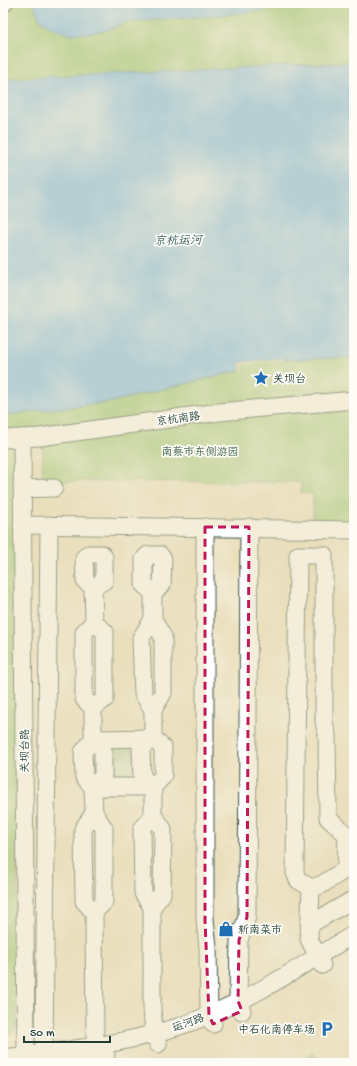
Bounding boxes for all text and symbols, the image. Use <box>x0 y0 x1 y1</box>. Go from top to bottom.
water label: 京杭运河 <box>154 234 204 249</box>
place icon: 关坝台 <box>252 369 270 387</box>
place label: 关坝台 <box>273 373 306 386</box>
street label: 京杭南路 <box>155 409 201 429</box>
park label: 南蔡市东侧游园 <box>162 445 239 459</box>
street label: 关坝台路 <box>19 729 32 773</box>
shop icon: 新南菜市 <box>217 920 235 938</box>
place label: 新南菜市 <box>238 923 282 937</box>
street label: 运河路 <box>171 1012 206 1035</box>
scale bar <box>24 1018 110 1044</box>
parking icon: 中石化南停车场 <box>318 1020 336 1038</box>
place label: 中石化南停车场 <box>238 1023 315 1037</box>
text: 50 m <box>30 1027 55 1041</box>

